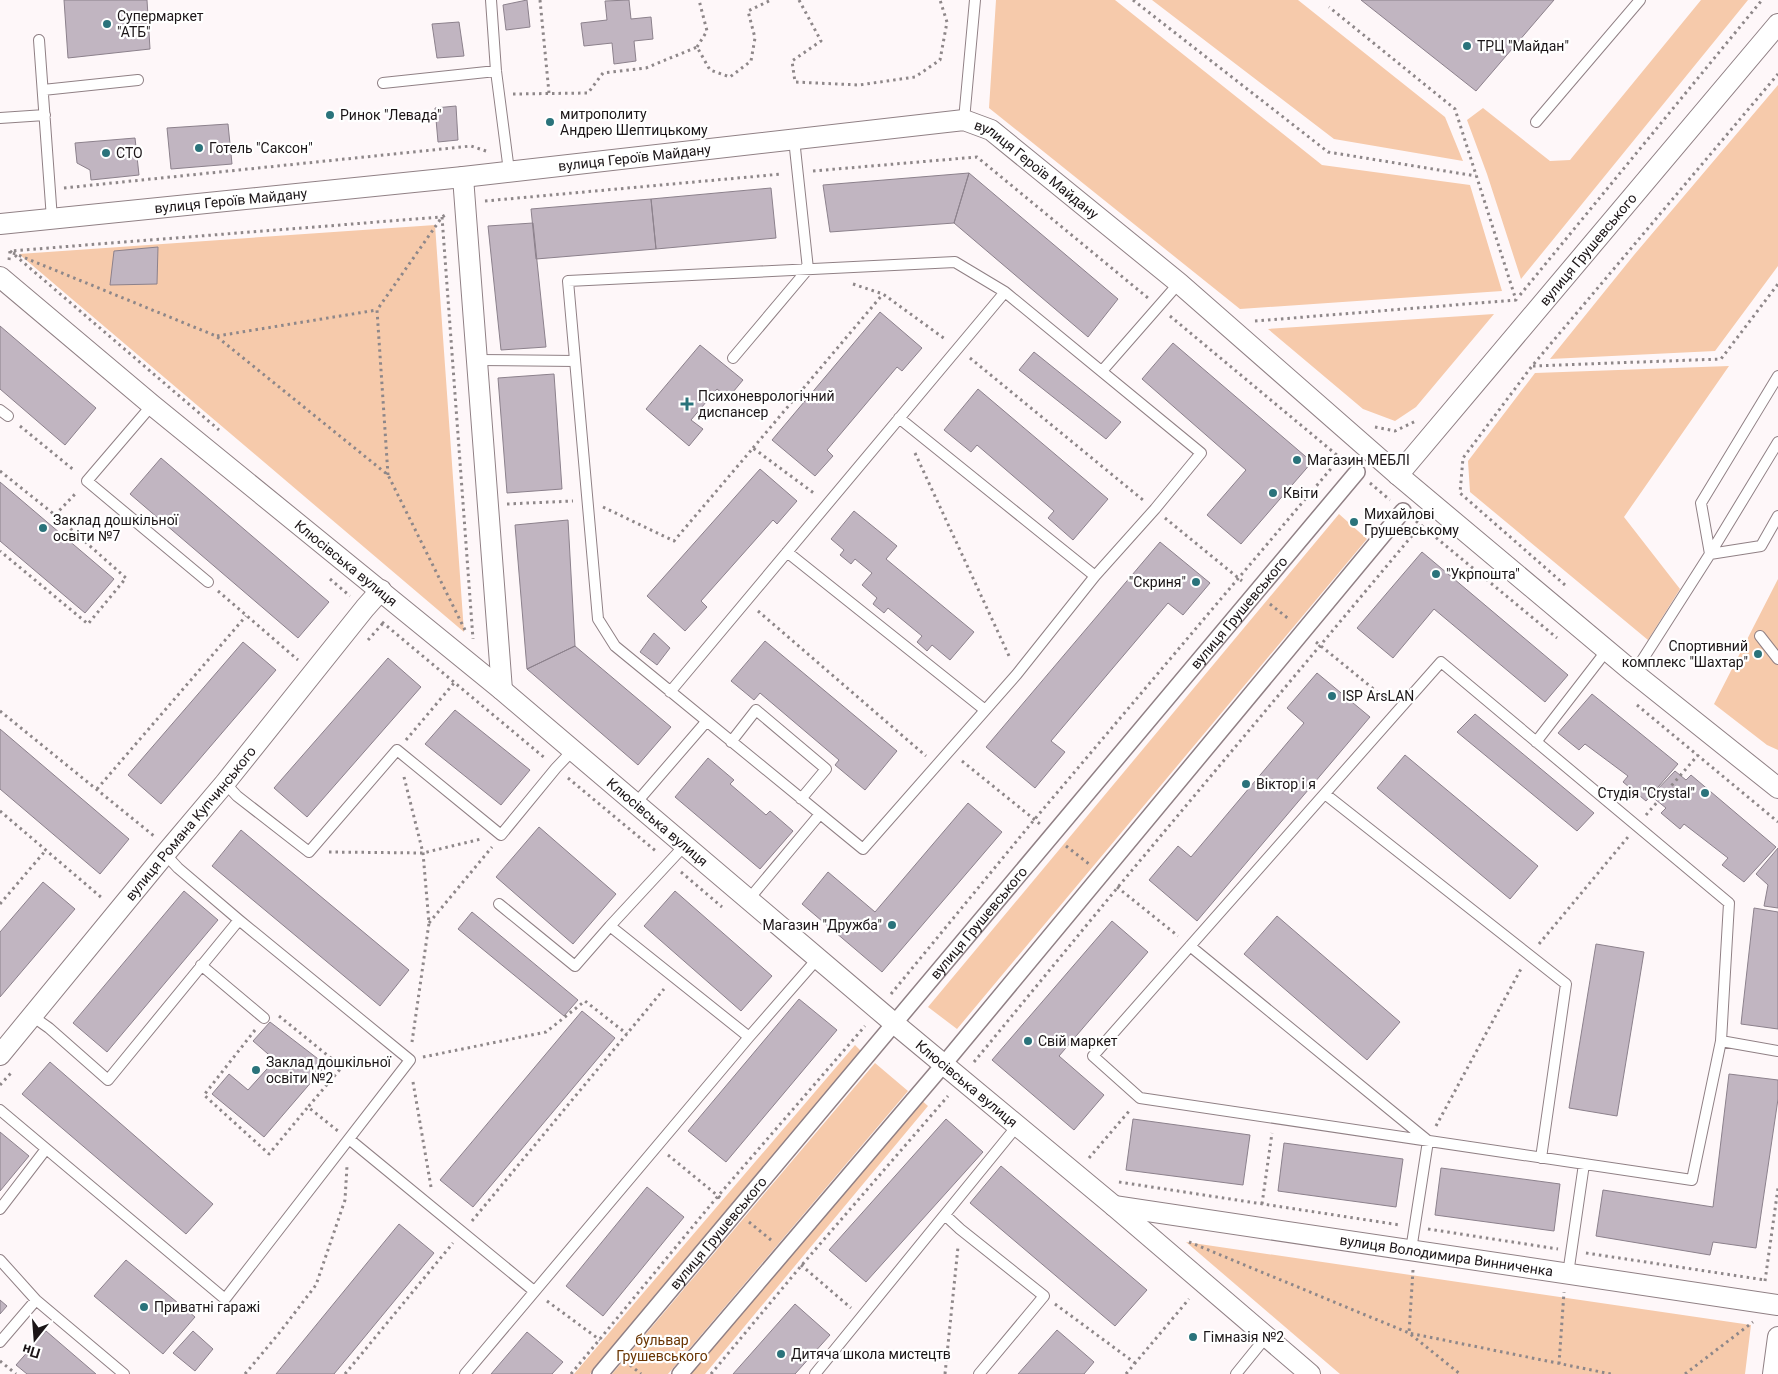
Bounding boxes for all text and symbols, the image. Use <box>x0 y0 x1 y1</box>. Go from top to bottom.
place label: Супермаркет "АТБ" <box>117 8 204 40</box>
marker: Супермаркет "АТБ" <box>101 18 113 30</box>
place label: ТРЦ "Майдан" <box>1477 38 1569 54</box>
marker: ТРЦ "Майдан" <box>1461 40 1473 52</box>
place label: митрополиту Андрею Шептицькому <box>560 106 708 138</box>
place label: Ринок "Левада" <box>340 107 442 123</box>
marker: Ринок "Левада" <box>324 109 336 121</box>
marker: митрополиту Андрею Шептицькому <box>544 116 556 128</box>
street label: вулиця Героїв Майдану <box>972 117 1102 223</box>
place label: Готель "Саксон" <box>209 140 313 156</box>
street label: вулиця Героїв Майдану <box>557 141 712 174</box>
marker: Готель "Саксон" <box>193 142 205 154</box>
place label: СТО <box>116 145 143 161</box>
marker: СТО <box>100 147 112 159</box>
street label: вулиця Героїв Майдану <box>154 185 308 216</box>
street label: вулиця Грушевського <box>1536 190 1640 309</box>
place label: Психоневрологічний диспансер <box>698 388 835 420</box>
marker: Психоневрологічний диспансер <box>680 397 694 411</box>
place label: Магазин МЕБЛІ <box>1307 452 1410 468</box>
marker: Магазин МЕБЛІ <box>1291 454 1303 466</box>
place label: Квіти <box>1283 485 1318 501</box>
marker: Квіти <box>1267 487 1279 499</box>
place label: Михайлові Грушевському <box>1364 506 1459 538</box>
place label: Заклад дошкільної освіти №7 <box>53 512 179 544</box>
marker: Михайлові Грушевському <box>1348 516 1360 528</box>
street label: Клюсівська вулиця <box>292 517 401 609</box>
marker: Заклад дошкільної освіти №7 <box>37 522 49 534</box>
street label: вулиця Грушевського <box>1187 553 1291 672</box>
place label: "Укрпошта" <box>1446 566 1520 582</box>
marker: "Укрпошта" <box>1430 568 1442 580</box>
place label: "Скриня" <box>1129 574 1186 590</box>
marker: "Скриня" <box>1190 576 1202 588</box>
place label: Спортивний комплекс "Шахтар" <box>1622 638 1748 670</box>
marker: Спортивний комплекс "Шахтар" <box>1752 648 1764 660</box>
place label: ISP ArsLAN <box>1342 688 1414 704</box>
marker: ISP ArsLAN <box>1326 690 1338 702</box>
street label: вулиця Романа Купчинського <box>122 743 259 904</box>
street label: Клюсівська вулиця <box>604 775 711 869</box>
place label: Віктор і я <box>1256 776 1316 792</box>
marker: Віктор і я <box>1240 778 1252 790</box>
place label: Студія "Crystal" <box>1597 785 1695 801</box>
marker: Студія "Crystal" <box>1699 787 1711 799</box>
street label: вулиця Грушевського <box>927 863 1030 982</box>
place label: Магазин "Дружба" <box>762 917 882 933</box>
marker: Магазин "Дружба" <box>886 919 898 931</box>
place label: Свiй маркет <box>1038 1033 1118 1049</box>
marker: Свiй маркет <box>1022 1035 1034 1047</box>
street label: Клюсівська вулиця <box>913 1037 1021 1130</box>
place label: Заклад дошкільної освіти №2 <box>266 1054 392 1086</box>
marker: Заклад дошкільної освіти №2 <box>250 1064 262 1076</box>
street label: вулиця Грушевського <box>667 1174 770 1292</box>
street label: вулиця Володимира Винниченка <box>1338 1232 1554 1279</box>
place label: Приватні гаражі <box>154 1299 260 1315</box>
marker: Приватні гаражі <box>138 1301 150 1313</box>
north arrow <box>10 1314 60 1364</box>
place label: Гімназія №2 <box>1203 1329 1284 1345</box>
marker: Гімназія №2 <box>1187 1331 1199 1343</box>
park label: бульвар Грушевського <box>616 1332 708 1364</box>
text: Пн <box>20 1341 42 1362</box>
place label: Дитяча школа мистецтв <box>791 1346 951 1362</box>
marker: Дитяча школа мистецтв <box>775 1348 787 1360</box>

